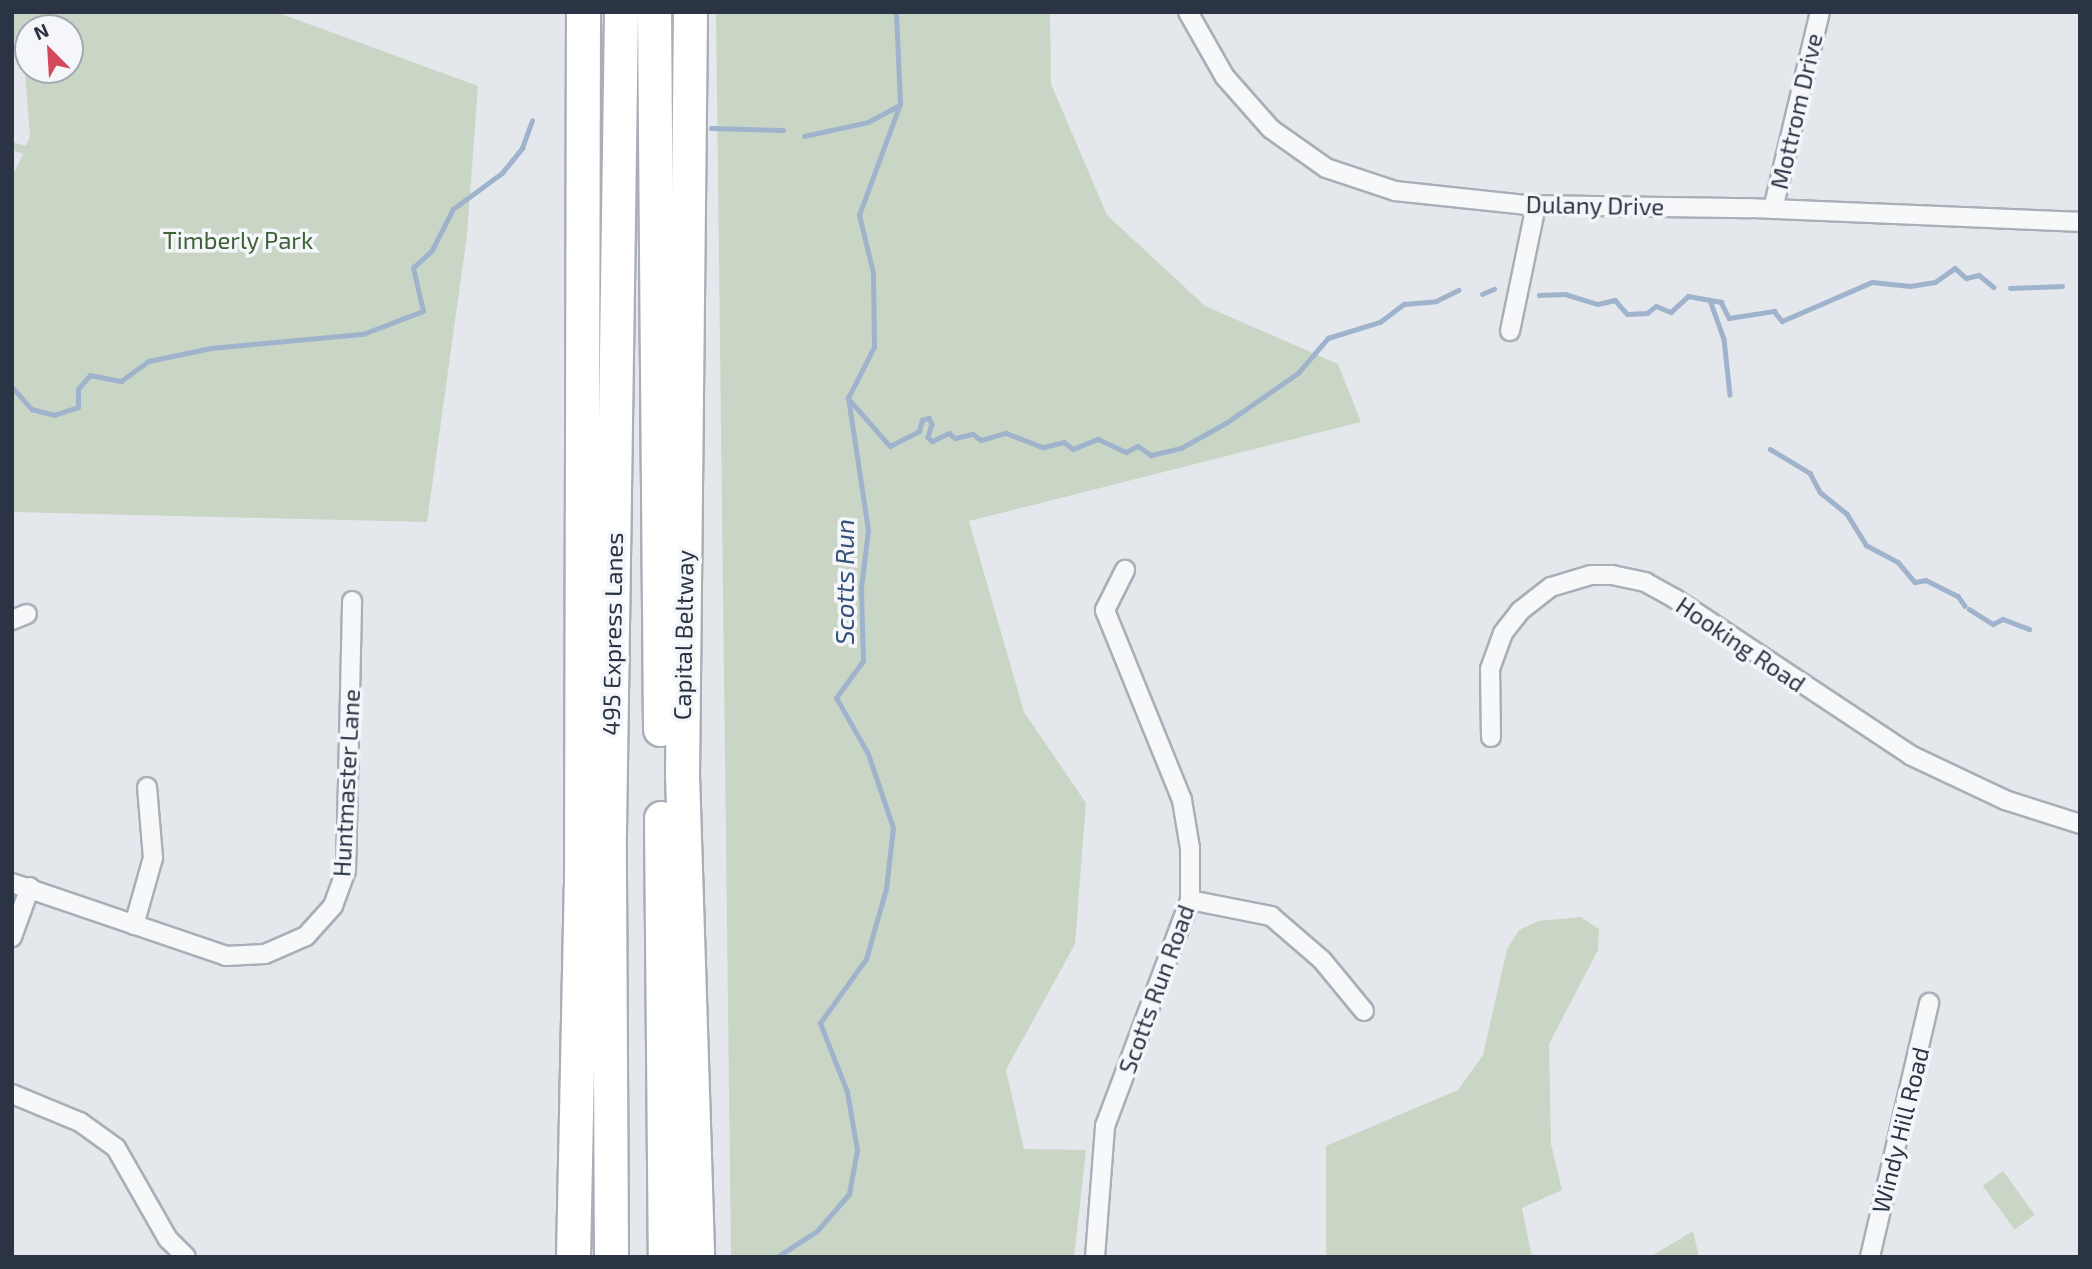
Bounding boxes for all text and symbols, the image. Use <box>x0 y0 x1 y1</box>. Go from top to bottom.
north arrow <box>14 14 84 84</box>
text: N <box>30 18 52 44</box>
street label: Mottrom Drive <box>1764 30 1828 192</box>
street label: Dulany Drive <box>1525 189 1665 221</box>
park label: Timberly Park <box>163 226 313 254</box>
water label: Scotts Run <box>828 519 860 645</box>
street label: 495 Express Lanes <box>596 532 628 736</box>
street label: Capital Beltway <box>667 549 699 721</box>
street label: Hooking Road <box>1671 590 1811 698</box>
street label: Huntmaster Lane <box>327 688 365 878</box>
street label: Scotts Run Road <box>1112 901 1200 1077</box>
street label: Windy Hill Road <box>1865 1043 1935 1217</box>

